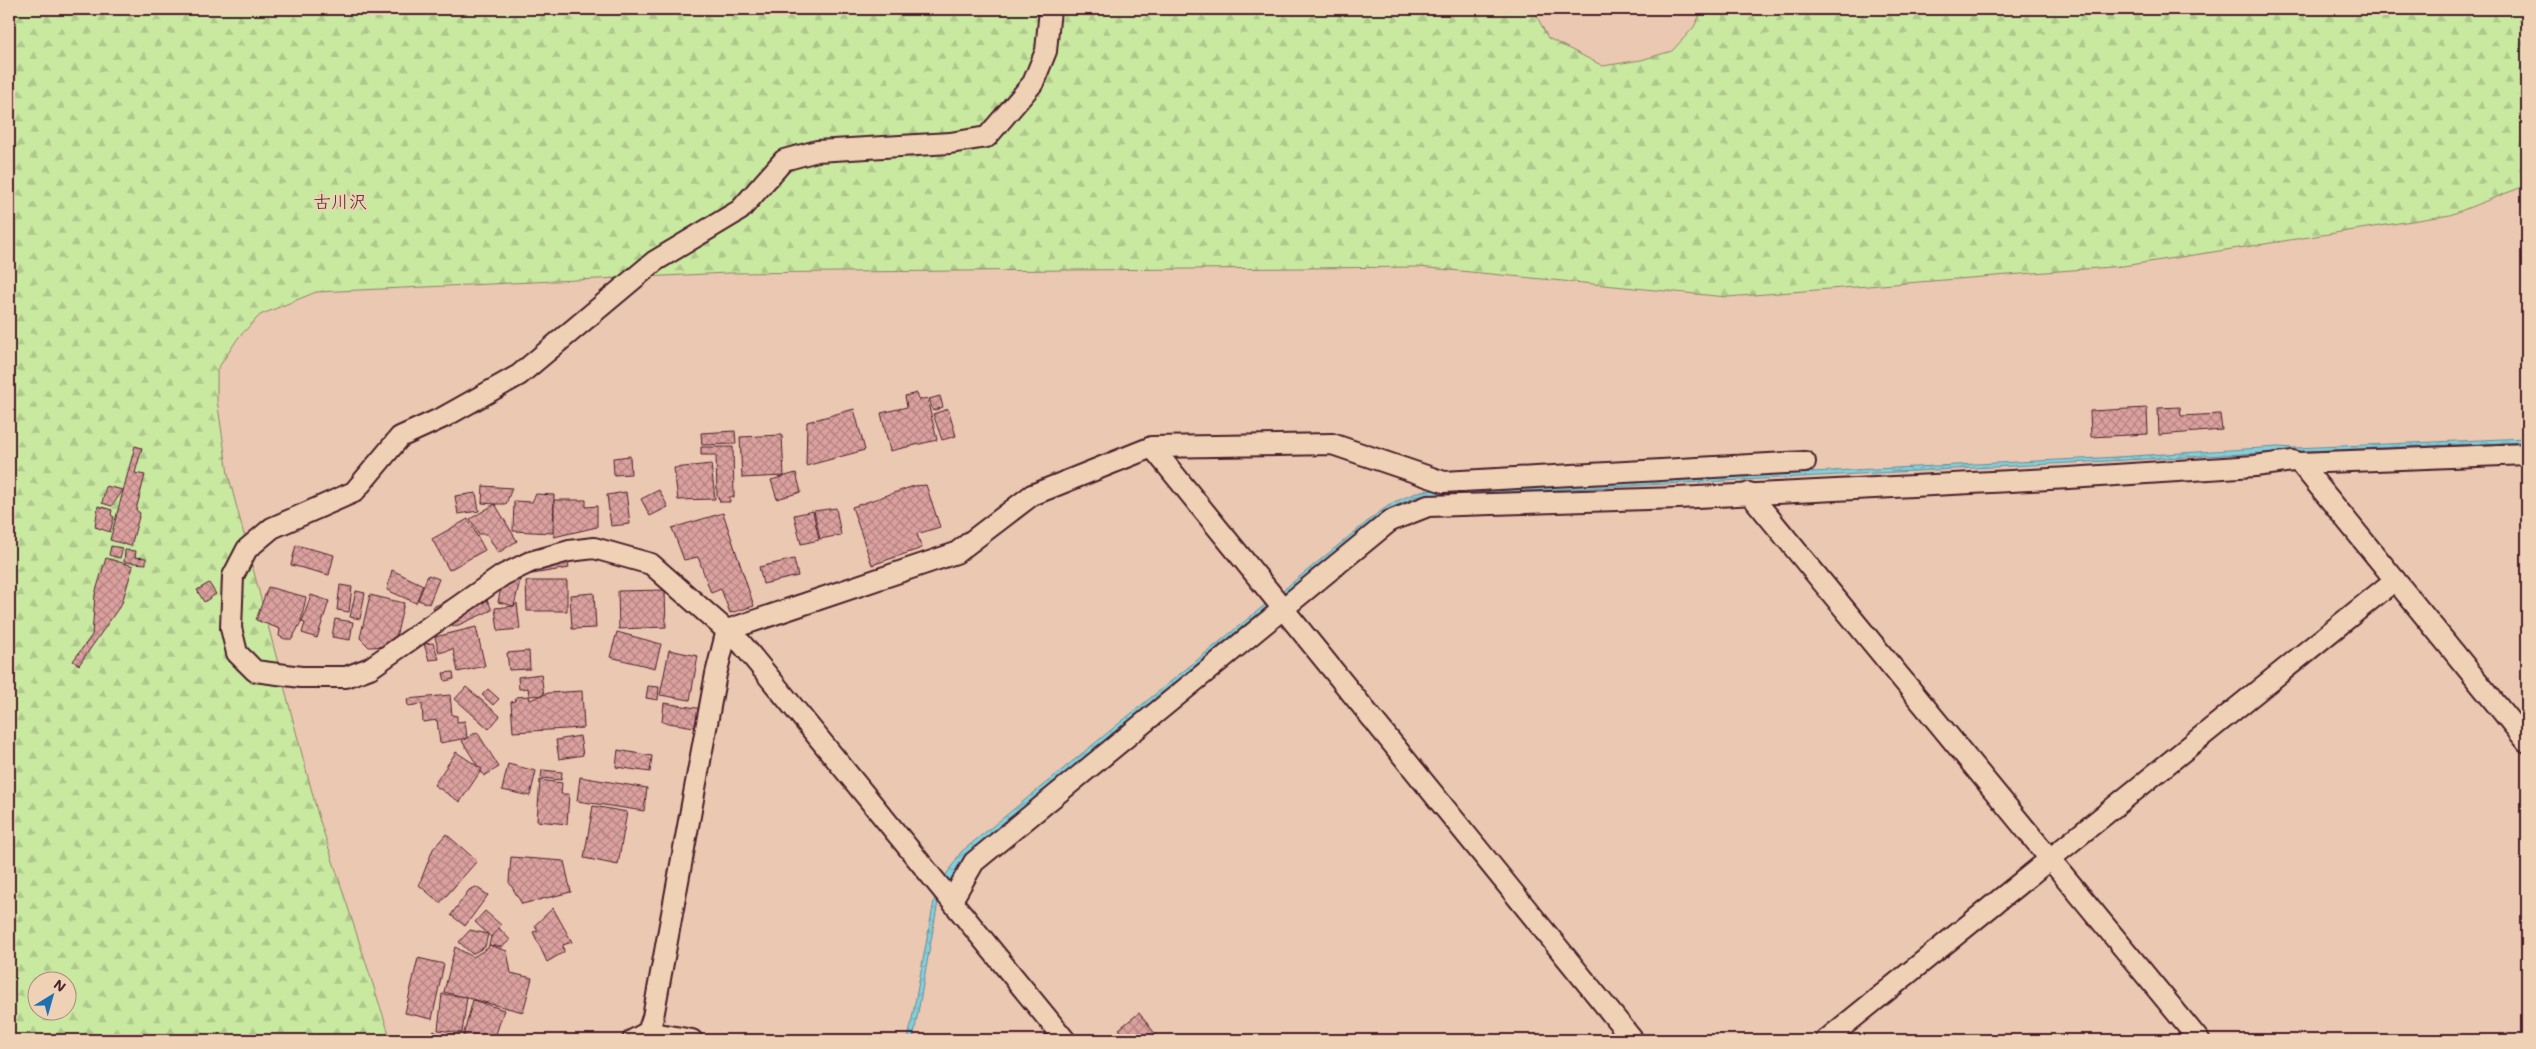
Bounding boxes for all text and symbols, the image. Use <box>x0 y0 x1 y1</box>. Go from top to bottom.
district label: 古川沢 <box>313 189 367 213</box>
north arrow <box>28 972 78 1022</box>
text: N <box>50 974 70 996</box>

